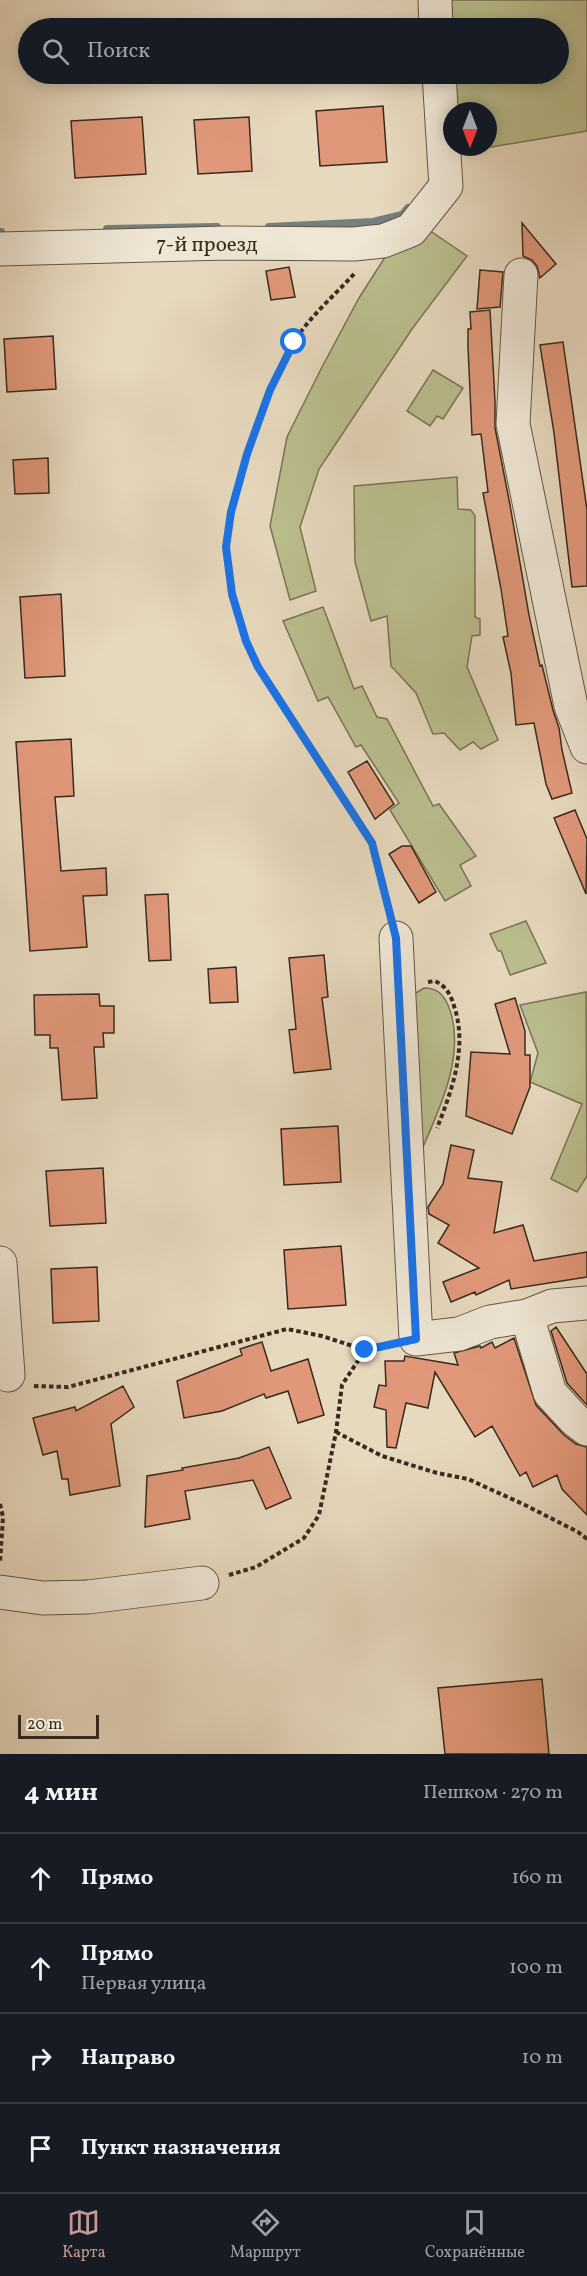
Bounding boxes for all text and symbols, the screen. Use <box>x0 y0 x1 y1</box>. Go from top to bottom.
search box <box>18 18 569 84</box>
icon: search <box>39 35 72 68</box>
text: Поиск <box>87 36 150 67</box>
north arrow <box>443 102 497 156</box>
street label: 7-й проезд <box>156 231 258 260</box>
route start <box>280 328 306 354</box>
route end <box>351 1336 377 1362</box>
scale bar <box>18 1712 99 1740</box>
text: 20 m <box>27 1714 62 1736</box>
text: 4 мин <box>24 1775 98 1811</box>
text: Пешком · 270 m <box>423 1779 563 1807</box>
icon: ahead <box>24 1862 57 1895</box>
text: Прямо <box>81 1863 153 1894</box>
text: 160 m <box>511 1864 563 1892</box>
text: Прямо <box>81 1939 153 1970</box>
icon: ahead <box>24 1952 57 1985</box>
text: 100 m <box>509 1954 563 1982</box>
text: Первая улица <box>81 1970 206 1998</box>
icon: right <box>24 2042 57 2075</box>
text: Направо <box>81 2043 175 2074</box>
text: 10 m <box>522 2044 563 2072</box>
icon: arrive <box>24 2132 57 2165</box>
text: Пункт назначения <box>81 2133 281 2164</box>
tab: Карта <box>62 2206 106 2264</box>
tab: Маршрут <box>230 2206 301 2264</box>
tab: Сохранённые <box>425 2206 525 2264</box>

